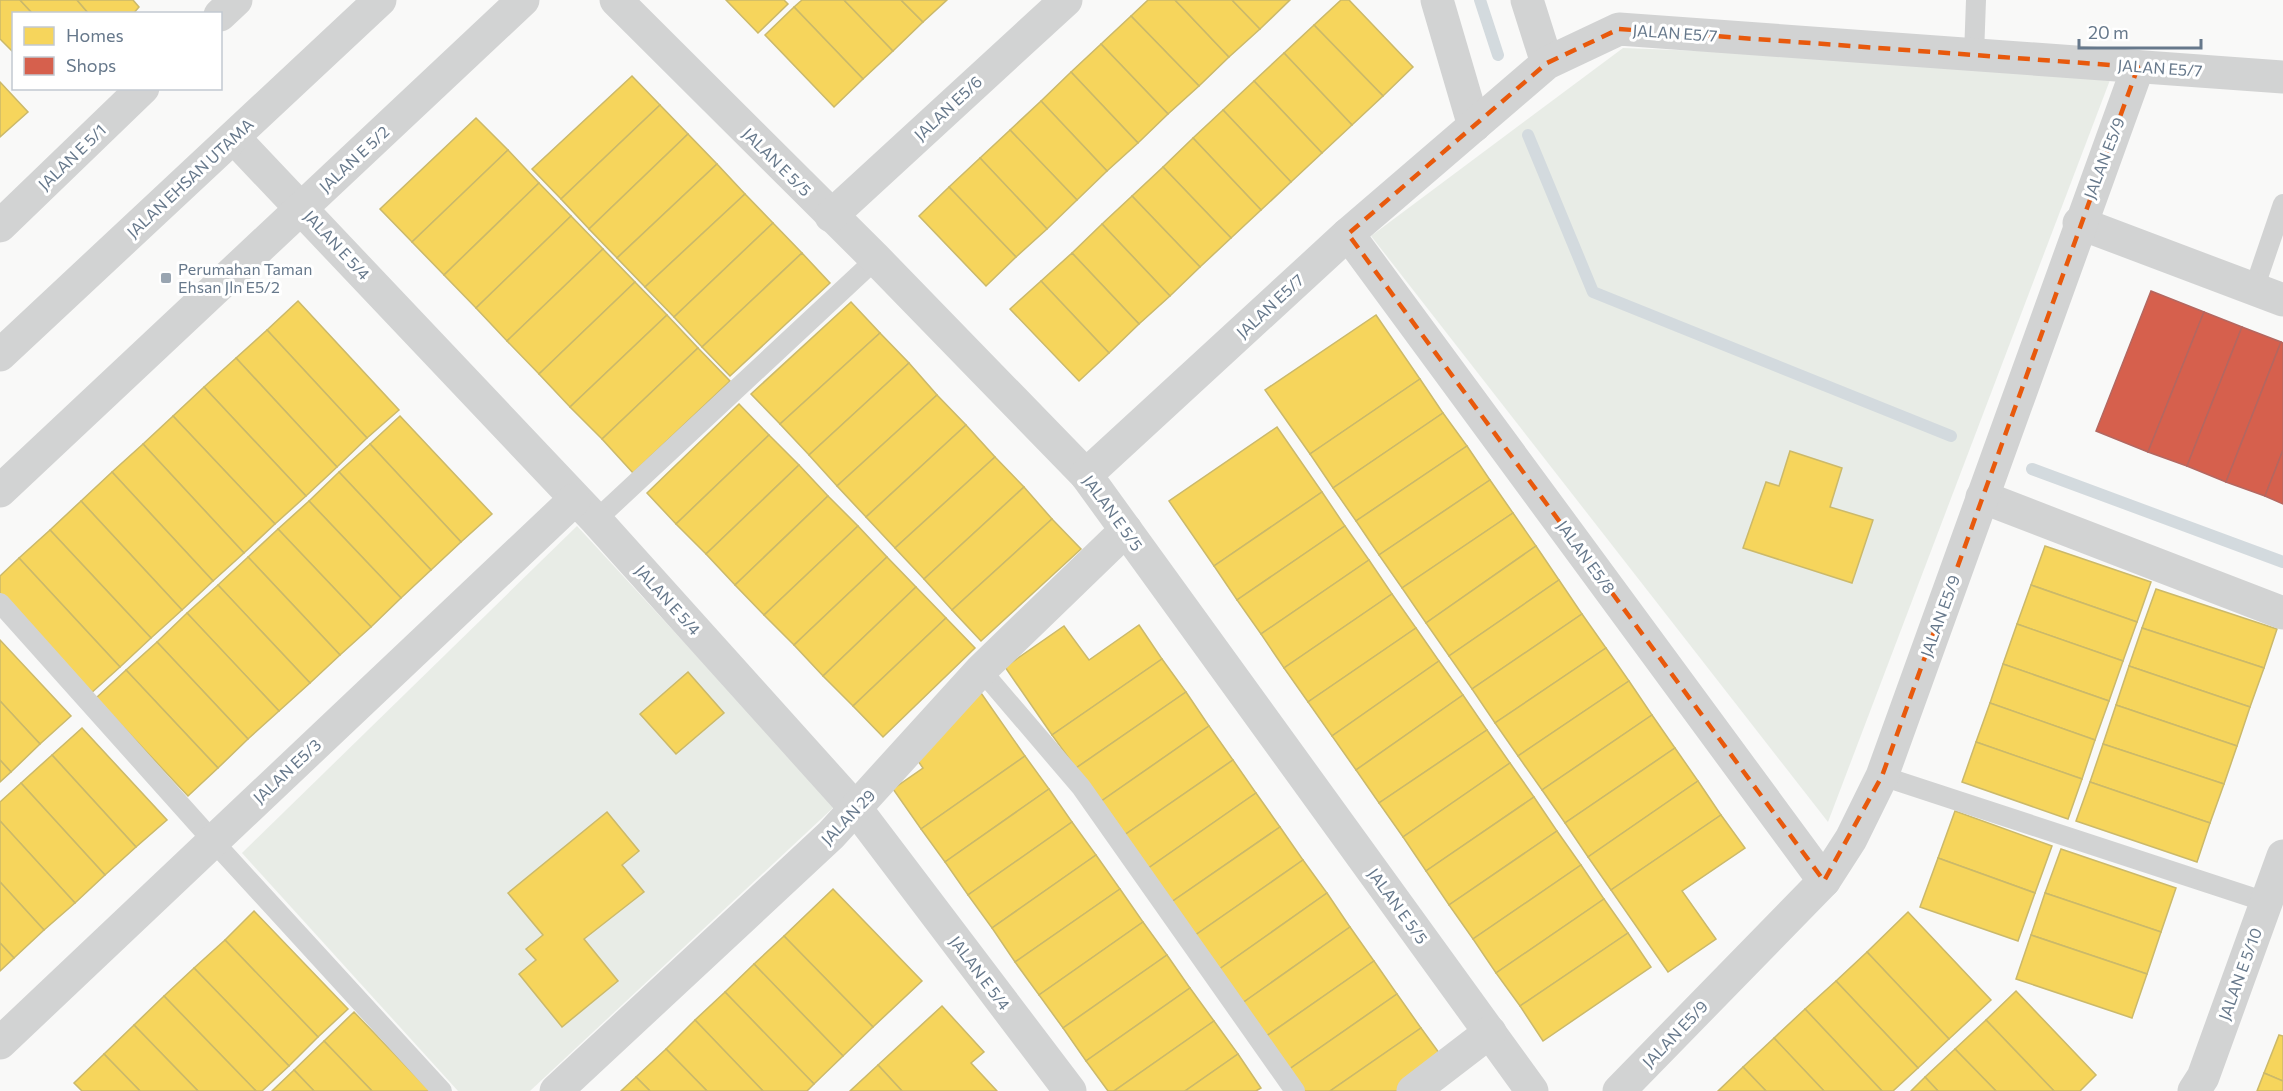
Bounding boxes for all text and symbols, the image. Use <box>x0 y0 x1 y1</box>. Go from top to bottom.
legend <box>12 12 222 90</box>
scale bar <box>2079 12 2200 50</box>
street label: JALAN E5/7 <box>1632 20 1718 45</box>
text: 20 m <box>2088 21 2129 43</box>
text: Homes <box>66 24 124 46</box>
text: Shops <box>66 54 116 76</box>
street label: JALAN E5/7 <box>2117 55 2203 80</box>
street label: JALAN E5/6 <box>910 71 986 144</box>
street label: JALAN EHSAN UTAMA <box>122 114 257 241</box>
street label: JALAN E5/9 <box>2079 114 2128 201</box>
street label: JALAN E 5/1 <box>34 120 109 193</box>
street label: JALAN E 5/2 <box>315 121 393 196</box>
street label: JALAN E 5/5 <box>739 124 815 200</box>
street label: JALAN E 5/4 <box>300 206 375 284</box>
place label: Perumahan Taman Ehsan Jln E5/2 <box>178 259 312 296</box>
street label: JALAN E5/7 <box>1232 270 1307 342</box>
marker: Perumahan Taman Ehsan Jln E5/2 <box>159 271 173 285</box>
street label: JALAN E 5/5 <box>1080 471 1147 554</box>
street label: JALAN E5/8 <box>1554 516 1619 597</box>
street label: JALAN E 5/4 <box>632 561 705 639</box>
street label: JALAN E5/9 <box>1916 572 1963 659</box>
street label: JALAN E5/3 <box>249 734 324 807</box>
street label: JALAN 29 <box>817 785 879 848</box>
street label: JALAN E 5/5 <box>1365 864 1432 947</box>
street label: JALAN E 5/10 <box>2214 925 2265 1023</box>
street label: JALAN E 5/4 <box>946 932 1015 1014</box>
street label: JALAN E5/9 <box>1638 996 1711 1071</box>

